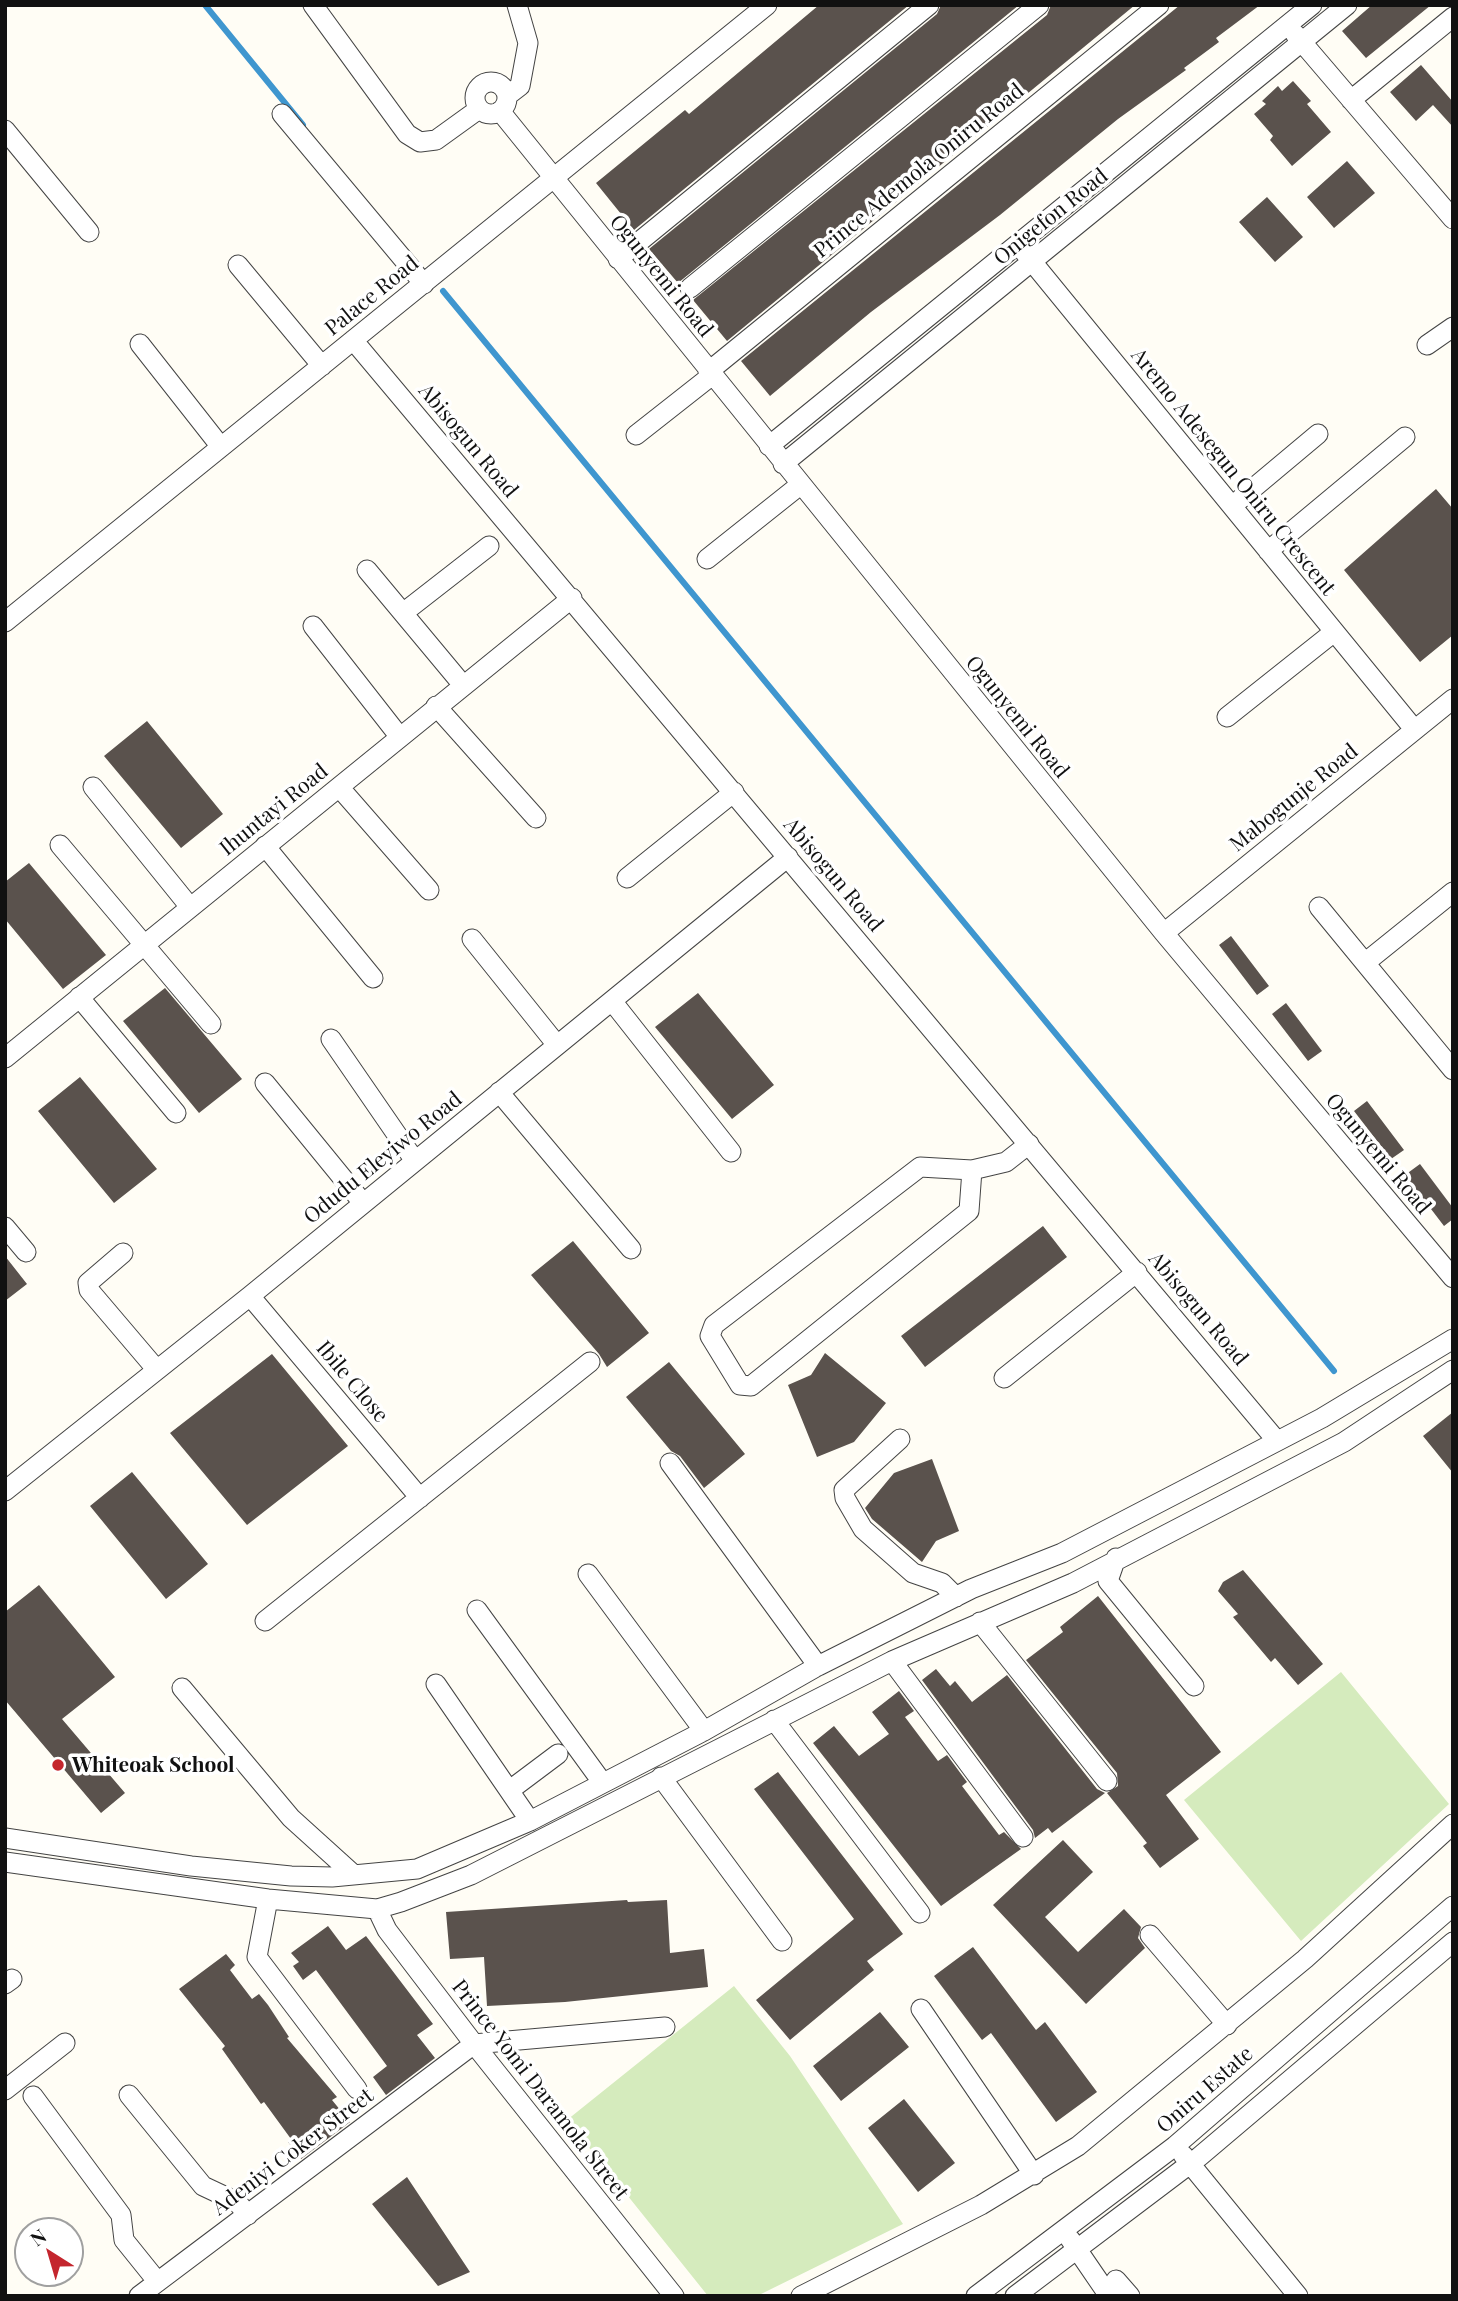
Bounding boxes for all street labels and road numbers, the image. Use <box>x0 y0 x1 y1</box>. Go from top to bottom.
street label: Prince Ademola Oniru Road <box>809 78 1029 264</box>
street label: Onigefon Road <box>989 163 1113 271</box>
street label: Ogunyemi Road <box>604 210 718 342</box>
street label: Palace Road <box>320 251 424 341</box>
street label: Aremo Adesegun Oniru Crescent <box>1126 343 1340 601</box>
street label: Abisogun Road <box>413 379 523 503</box>
street label: Ogunyemi Road <box>960 651 1074 783</box>
street label: Mabogunje Road <box>1225 739 1363 857</box>
street label: Ihuntayi Road <box>215 759 333 861</box>
street label: Abisogun Road <box>778 813 888 937</box>
street label: Odudu Eleyiwo Road <box>299 1087 467 1229</box>
street label: Ogunyemi Road <box>1320 1088 1436 1220</box>
street label: Abisogun Road <box>1143 1247 1253 1371</box>
street label: Ibile Close <box>311 1336 393 1428</box>
street label: Prince Yomi Daramola Street <box>446 1975 634 2205</box>
street label: Oniru Estate <box>1152 2041 1258 2139</box>
street label: Adeniyi Coker Street <box>208 2083 378 2221</box>

